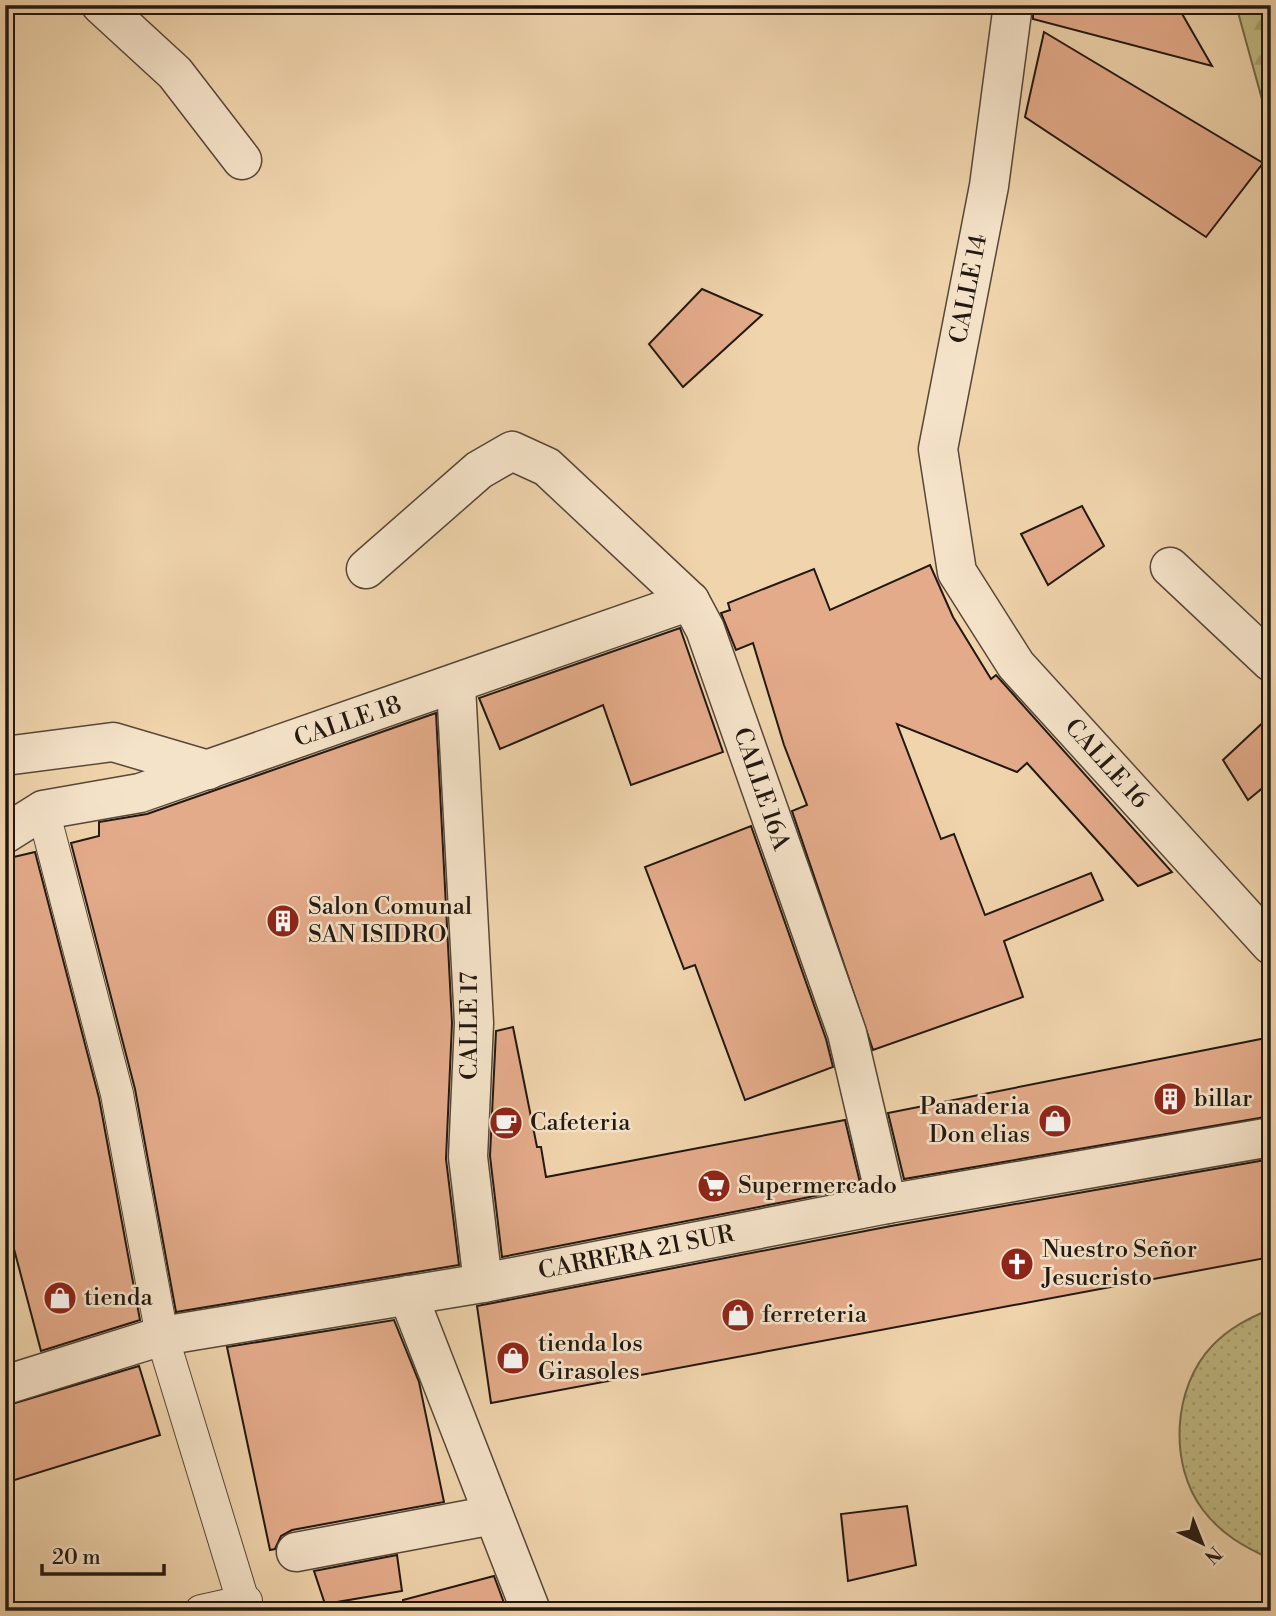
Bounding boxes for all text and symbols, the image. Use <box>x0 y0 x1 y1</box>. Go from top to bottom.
street label: CALLE 14 <box>944 232 994 346</box>
street label: CALLE 18 <box>290 690 406 754</box>
street label: CALLE 16 <box>1058 713 1154 815</box>
street label: CALLE 16A <box>726 724 796 855</box>
place label: Salon Comunal SAN ISIDRO <box>308 892 472 950</box>
building icon: Salon Comunal SAN ISIDRO <box>264 902 302 940</box>
street label: CALLE 17 <box>455 972 485 1080</box>
building icon: billar <box>1151 1080 1189 1118</box>
place label: billar <box>1194 1084 1252 1114</box>
place label: Panaderia Don elias <box>920 1092 1031 1150</box>
shop icon: Panaderia Don elias <box>1036 1102 1074 1140</box>
cafe icon: Cafeteria <box>487 1104 525 1142</box>
place label: Cafeteria <box>530 1108 631 1138</box>
supermarket icon: Supermercado <box>695 1167 733 1205</box>
place label: Supermercado <box>738 1171 897 1201</box>
street label: CARRERA 21 SUR <box>536 1219 738 1287</box>
place label: Nuestro Señor Jesucristo <box>1041 1235 1197 1293</box>
church icon: Nuestro Señor Jesucristo <box>998 1245 1036 1283</box>
shop icon: tienda <box>41 1279 79 1317</box>
place label: tienda <box>84 1283 153 1313</box>
shop icon: ferreteria <box>719 1296 757 1334</box>
place label: ferreteria <box>762 1300 868 1330</box>
place label: tienda los Girasoles <box>538 1329 643 1387</box>
shop icon: tienda los Girasoles <box>494 1339 532 1377</box>
north arrow <box>1168 1508 1238 1578</box>
scale bar <box>42 1532 164 1576</box>
text: N <box>1199 1541 1227 1569</box>
text: 20 m <box>52 1545 101 1571</box>

